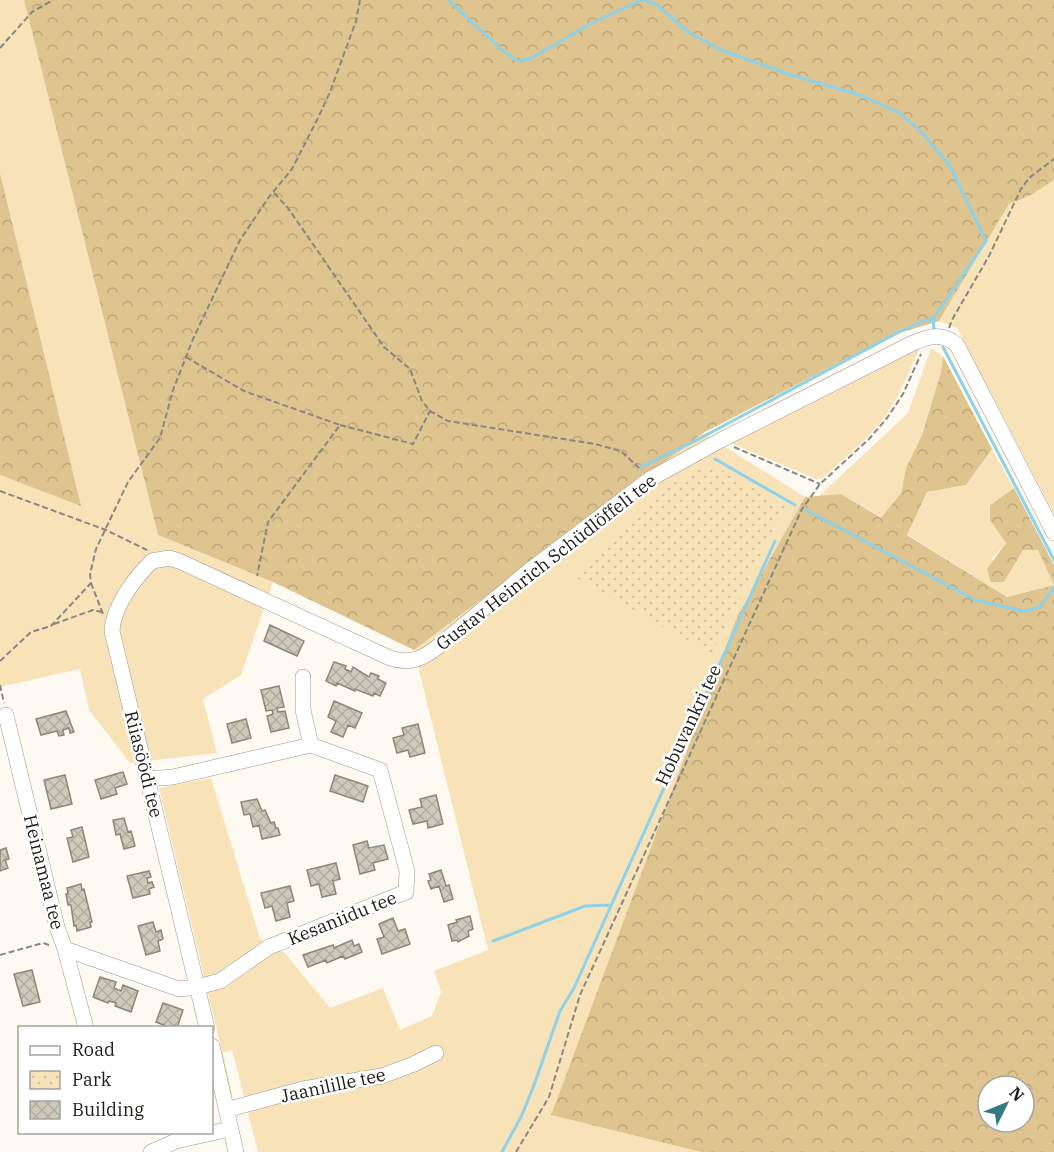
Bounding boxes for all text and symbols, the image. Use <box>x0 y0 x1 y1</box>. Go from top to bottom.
street label: Gustav Heinrich Schüdlöffeli tee <box>431 469 661 655</box>
street label: Hobuvankri tee <box>650 661 726 789</box>
street label: Riiasöödi tee <box>120 708 168 820</box>
street label: Heinamaa tee <box>19 812 69 932</box>
street label: Kesaniidu tee <box>284 886 400 950</box>
legend <box>18 1026 213 1134</box>
text: Road <box>72 1038 115 1061</box>
street label: Jaanilille tee <box>279 1063 387 1107</box>
text: Park <box>72 1068 112 1091</box>
north arrow <box>976 1074 1036 1134</box>
text: N <box>1005 1082 1029 1105</box>
text: Building <box>72 1098 144 1121</box>

